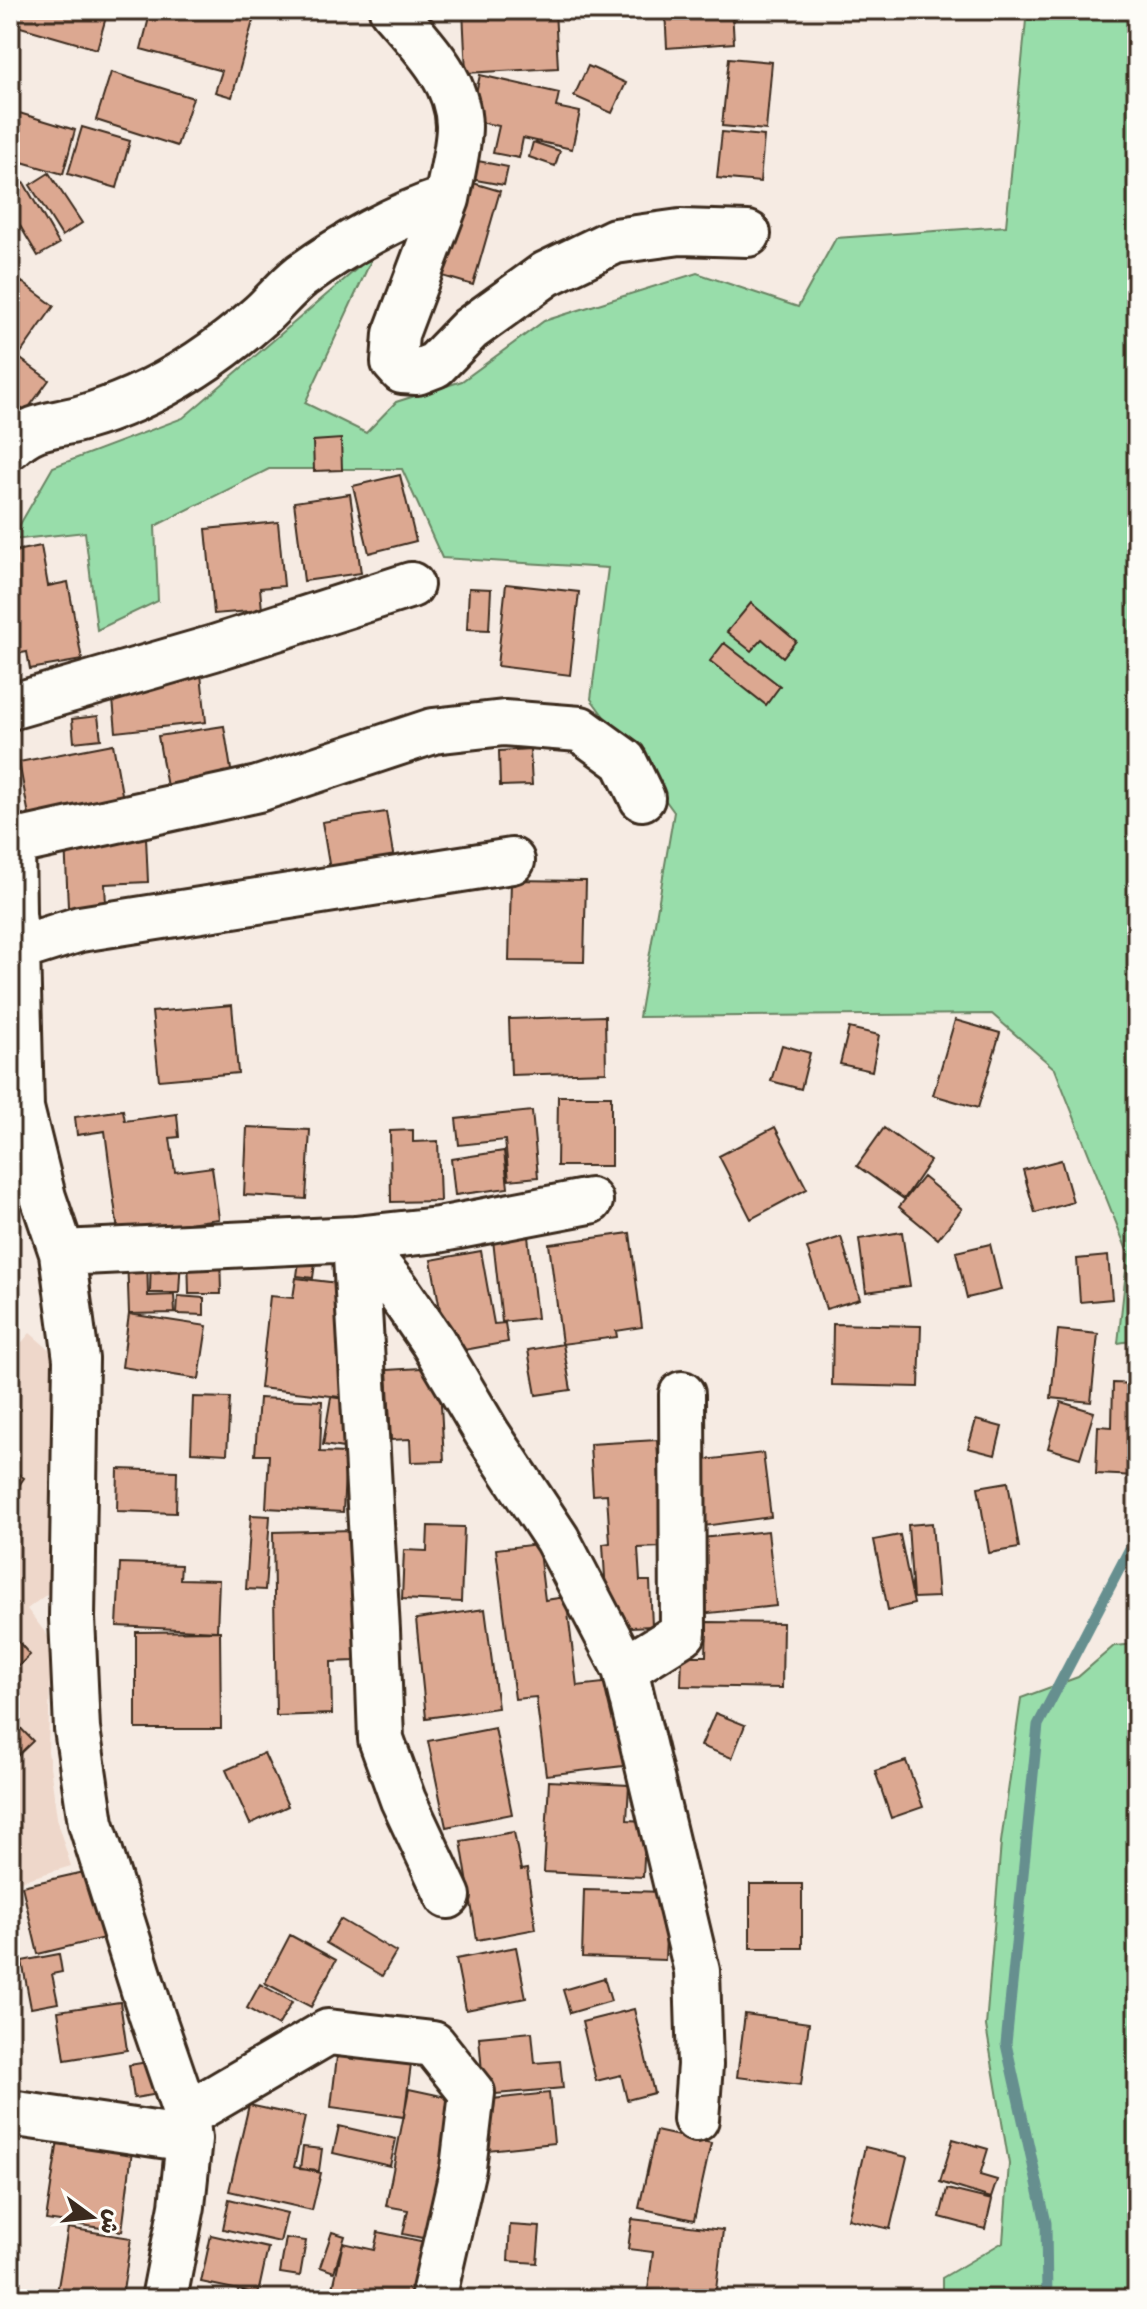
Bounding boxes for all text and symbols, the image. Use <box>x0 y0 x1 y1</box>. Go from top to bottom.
north arrow <box>52 2177 132 2257</box>
text: ش <box>90 2206 126 2237</box>

